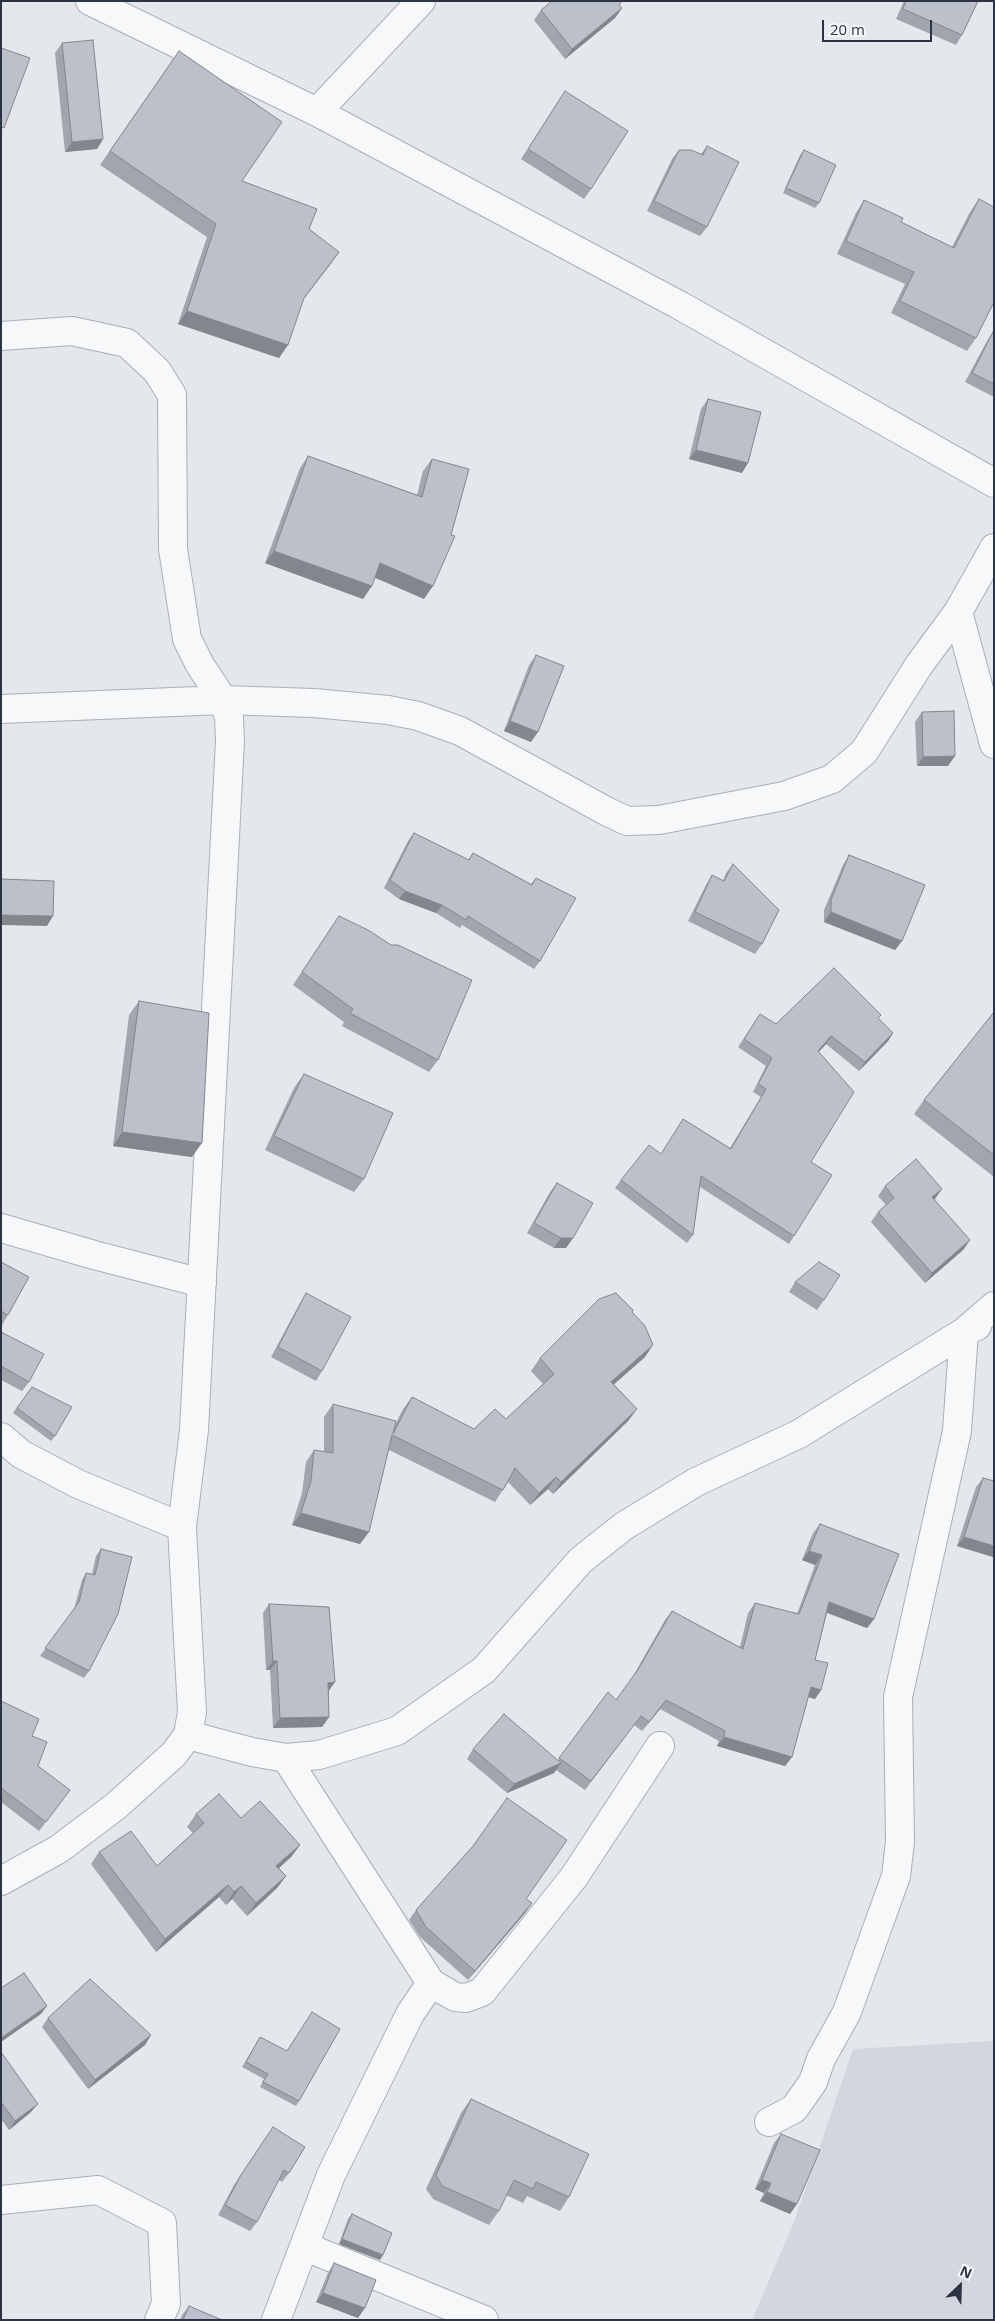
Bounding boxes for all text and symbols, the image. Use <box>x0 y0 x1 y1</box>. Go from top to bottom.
scale bar <box>825 10 935 42</box>
text: 20 m <box>830 19 865 39</box>
north arrow <box>935 2261 985 2311</box>
text: N <box>957 2261 975 2283</box>

